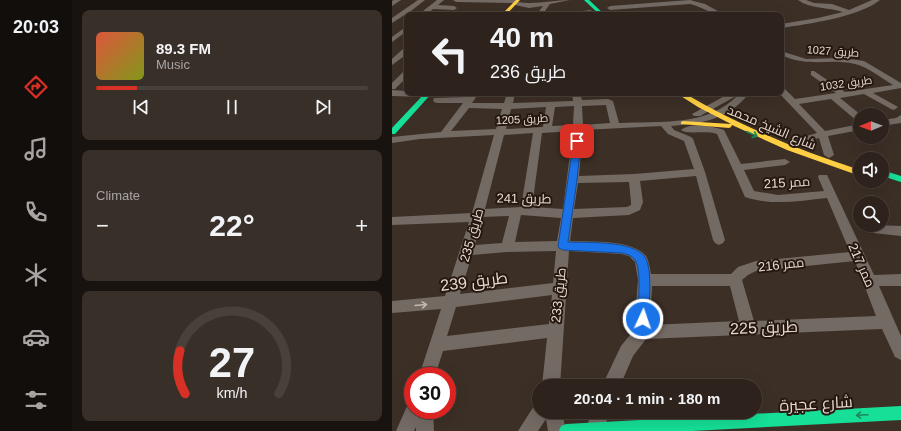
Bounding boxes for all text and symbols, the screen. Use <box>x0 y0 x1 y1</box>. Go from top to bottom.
text: 20:03 <box>13 17 59 37</box>
text: 40 m <box>490 22 554 53</box>
icon: left <box>424 28 476 80</box>
text: 89.3 FM <box>156 40 211 57</box>
street label: طريق 1027 <box>806 43 860 60</box>
text: Music <box>156 57 190 72</box>
text: طريق 236 <box>490 62 566 82</box>
icon: directions <box>22 73 50 101</box>
street label: طريق 1032 <box>819 73 873 94</box>
icon: previous <box>130 96 152 118</box>
icon: pause <box>221 96 243 118</box>
icon: next <box>312 96 334 118</box>
street label: شارع الشيخ محمد <box>725 102 818 154</box>
north arrow <box>853 108 889 144</box>
map controls <box>853 108 889 232</box>
street label: طريق 1205 <box>495 112 549 127</box>
pin <box>560 124 594 158</box>
icon: arrive <box>566 130 588 152</box>
one-way arrow <box>745 130 757 138</box>
icon: music <box>22 135 50 163</box>
button: sound <box>853 152 889 188</box>
street label: ممر 215 <box>763 174 811 191</box>
text: Climate <box>96 188 140 203</box>
street label: طريق 241 <box>496 191 552 206</box>
button: search <box>853 196 889 232</box>
icon: phone <box>22 198 50 226</box>
street label: طريق 235 <box>457 207 486 264</box>
text: 22° <box>209 209 255 242</box>
text: − <box>96 213 109 238</box>
text: + <box>355 213 368 238</box>
street label: ممر 217 <box>845 241 878 289</box>
street label: ممر 216 <box>757 255 805 274</box>
icon: climate <box>22 261 50 289</box>
street label: طريق 233 <box>548 267 569 323</box>
street label: طريق 239 <box>439 269 509 296</box>
position arrow <box>622 298 664 340</box>
one-way arrow <box>414 301 427 308</box>
street label: طريق 225 <box>730 318 798 339</box>
icon: car <box>22 323 50 351</box>
text: 27 <box>209 339 255 386</box>
speed limit sign: 30 <box>404 367 456 419</box>
text: km/h <box>217 384 248 400</box>
icon: filters <box>22 386 50 414</box>
text: 20:04 · 1 min · 180 m <box>574 390 720 407</box>
street label: شارع عجيرة <box>779 393 853 417</box>
one-way arrow <box>856 412 869 419</box>

